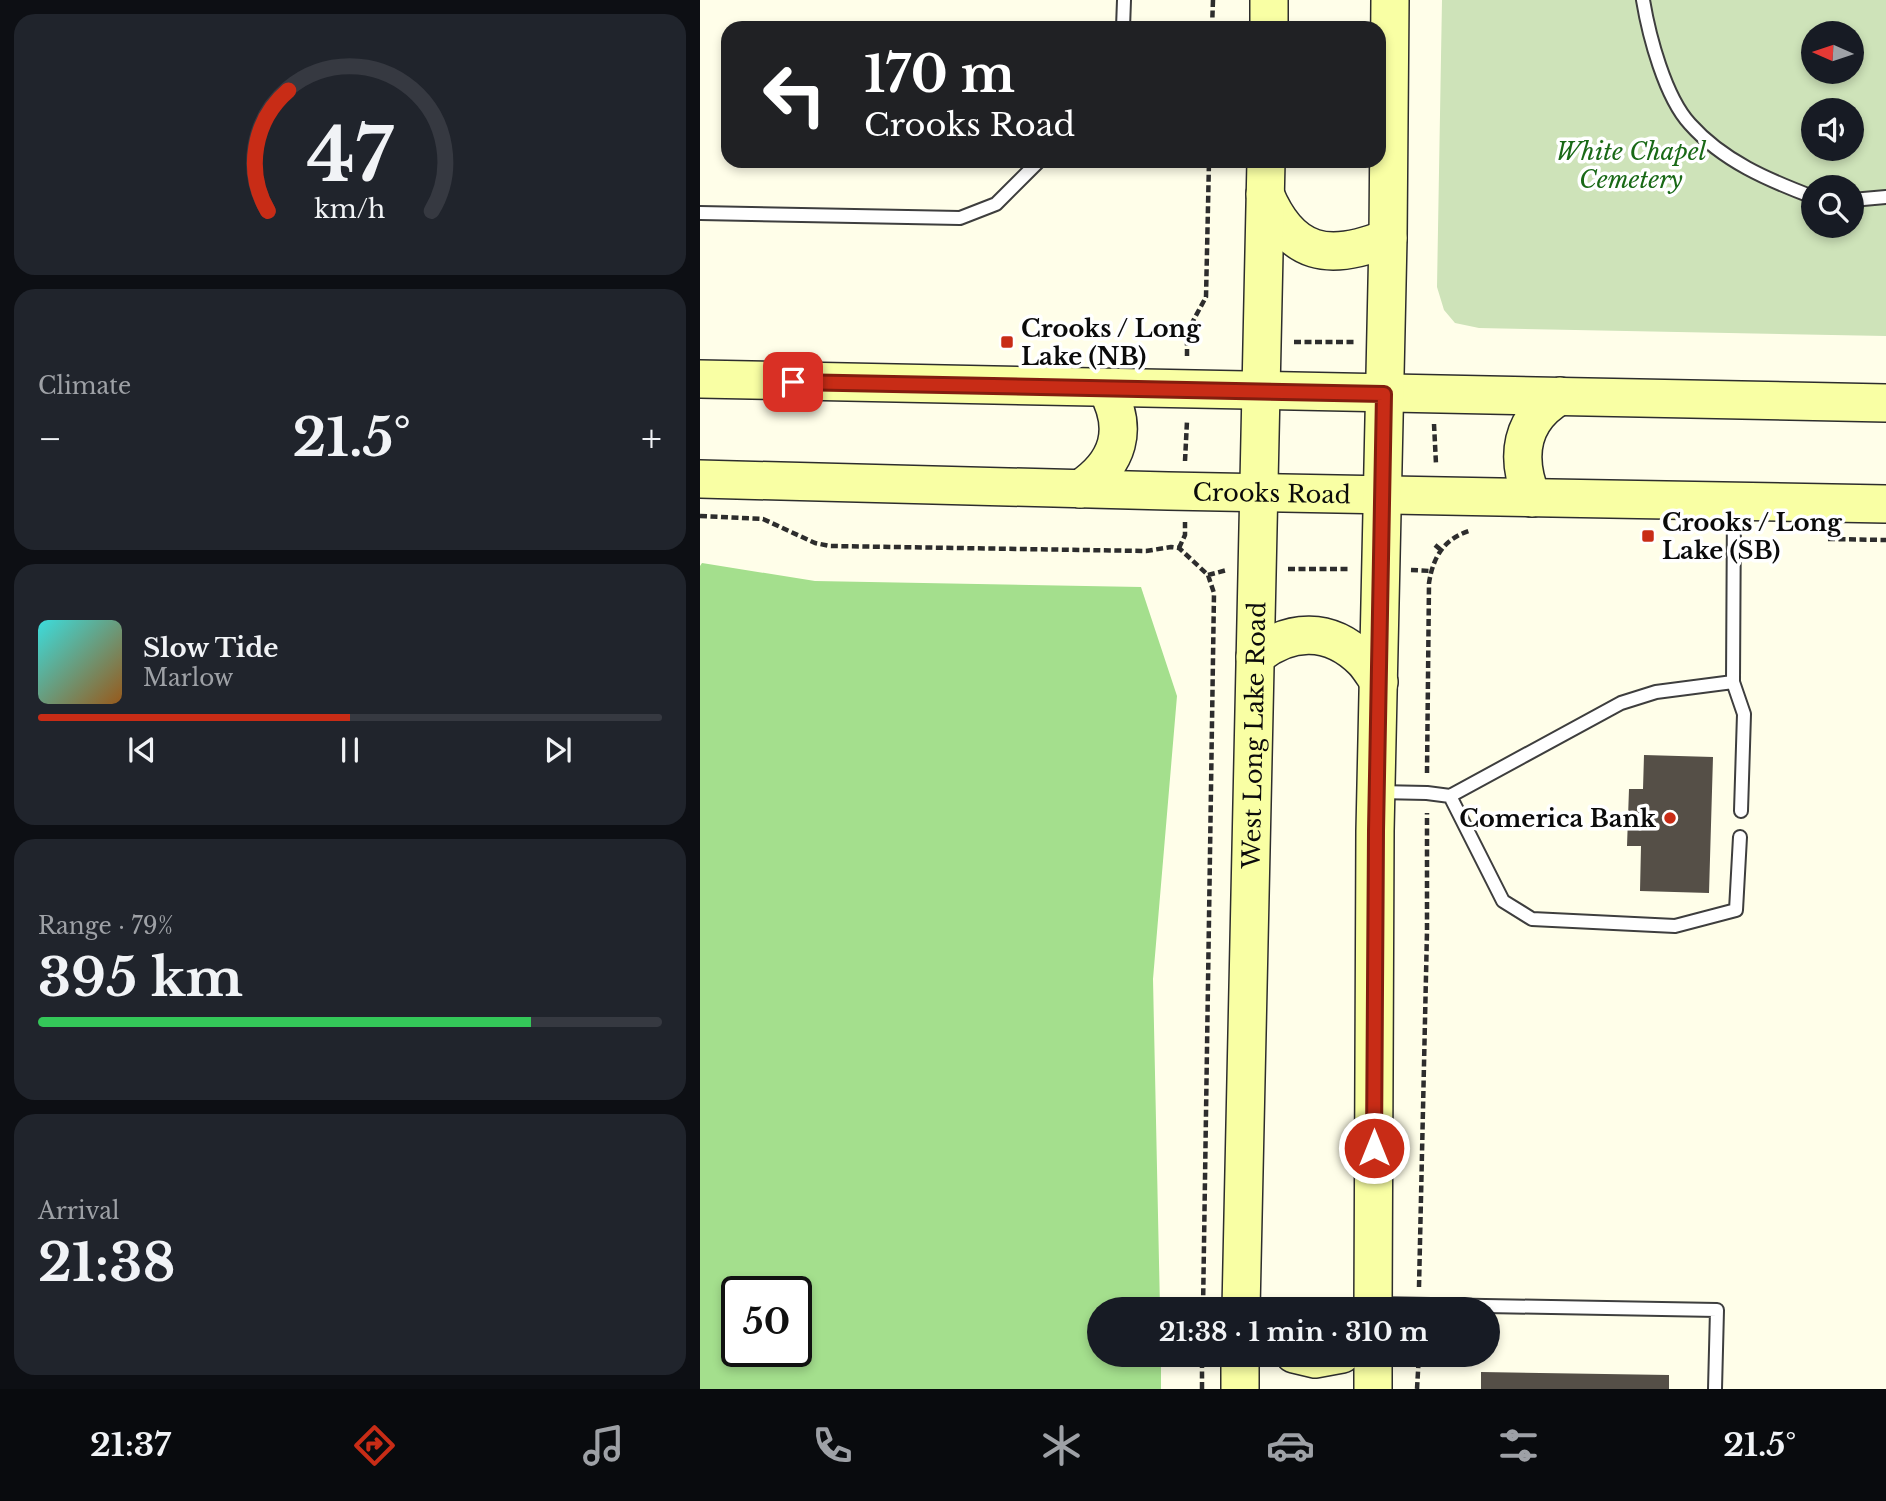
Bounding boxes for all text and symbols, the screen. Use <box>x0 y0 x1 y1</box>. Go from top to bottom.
north arrow <box>1801 21 1864 84</box>
map controls <box>1801 21 1864 238</box>
text: 170 m <box>864 44 1015 105</box>
icon: left <box>749 49 840 140</box>
button: sound <box>1801 98 1864 161</box>
text: Crooks Road <box>864 105 1075 145</box>
text: 47 <box>307 110 394 201</box>
park label: White Chapel Cemetery <box>1556 137 1707 194</box>
button: search <box>1801 175 1864 238</box>
text: km/h <box>315 193 385 224</box>
place label: Crooks / Long Lake (NB) <box>1021 314 1202 371</box>
marker: Crooks / Long Lake (NB) <box>999 334 1015 350</box>
pin <box>763 352 823 412</box>
icon: arrive <box>774 363 812 401</box>
text: Climate <box>38 372 131 400</box>
text: 21.5° <box>292 406 411 470</box>
text: − <box>38 415 62 462</box>
text: + <box>641 415 662 462</box>
street label: Crooks Road <box>1192 477 1351 509</box>
place label: Crooks / Long Lake (SB) <box>1662 508 1843 565</box>
marker: Crooks / Long Lake (SB) <box>1640 528 1656 544</box>
street label: West Long Lake Road <box>1236 601 1271 870</box>
text: Slow Tide <box>143 632 279 664</box>
text: Marlow <box>143 664 233 692</box>
icon: previous <box>123 731 161 769</box>
icon: pause <box>331 731 369 769</box>
icon: next <box>539 731 577 769</box>
place label: Comerica Bank <box>1459 804 1657 833</box>
marker: Comerica Bank <box>1662 810 1678 826</box>
text: Range · 79% <box>38 912 173 940</box>
text: 395 km <box>38 946 243 1010</box>
position arrow <box>1337 1111 1411 1185</box>
text: Arrival <box>38 1197 119 1225</box>
text: 21:38 <box>38 1231 175 1295</box>
speed limit sign: 50 <box>721 1276 812 1367</box>
text: 21:38 · 1 min · 310 m <box>1159 1316 1428 1348</box>
icon: directions <box>350 1421 399 1470</box>
icon: music <box>579 1421 628 1470</box>
icon: phone <box>808 1421 857 1470</box>
icon: climate <box>1037 1421 1086 1470</box>
icon: car <box>1266 1421 1315 1470</box>
icon: filters <box>1494 1421 1543 1470</box>
text: 21:37 <box>90 1425 171 1465</box>
text: 21.5° <box>1723 1425 1796 1465</box>

